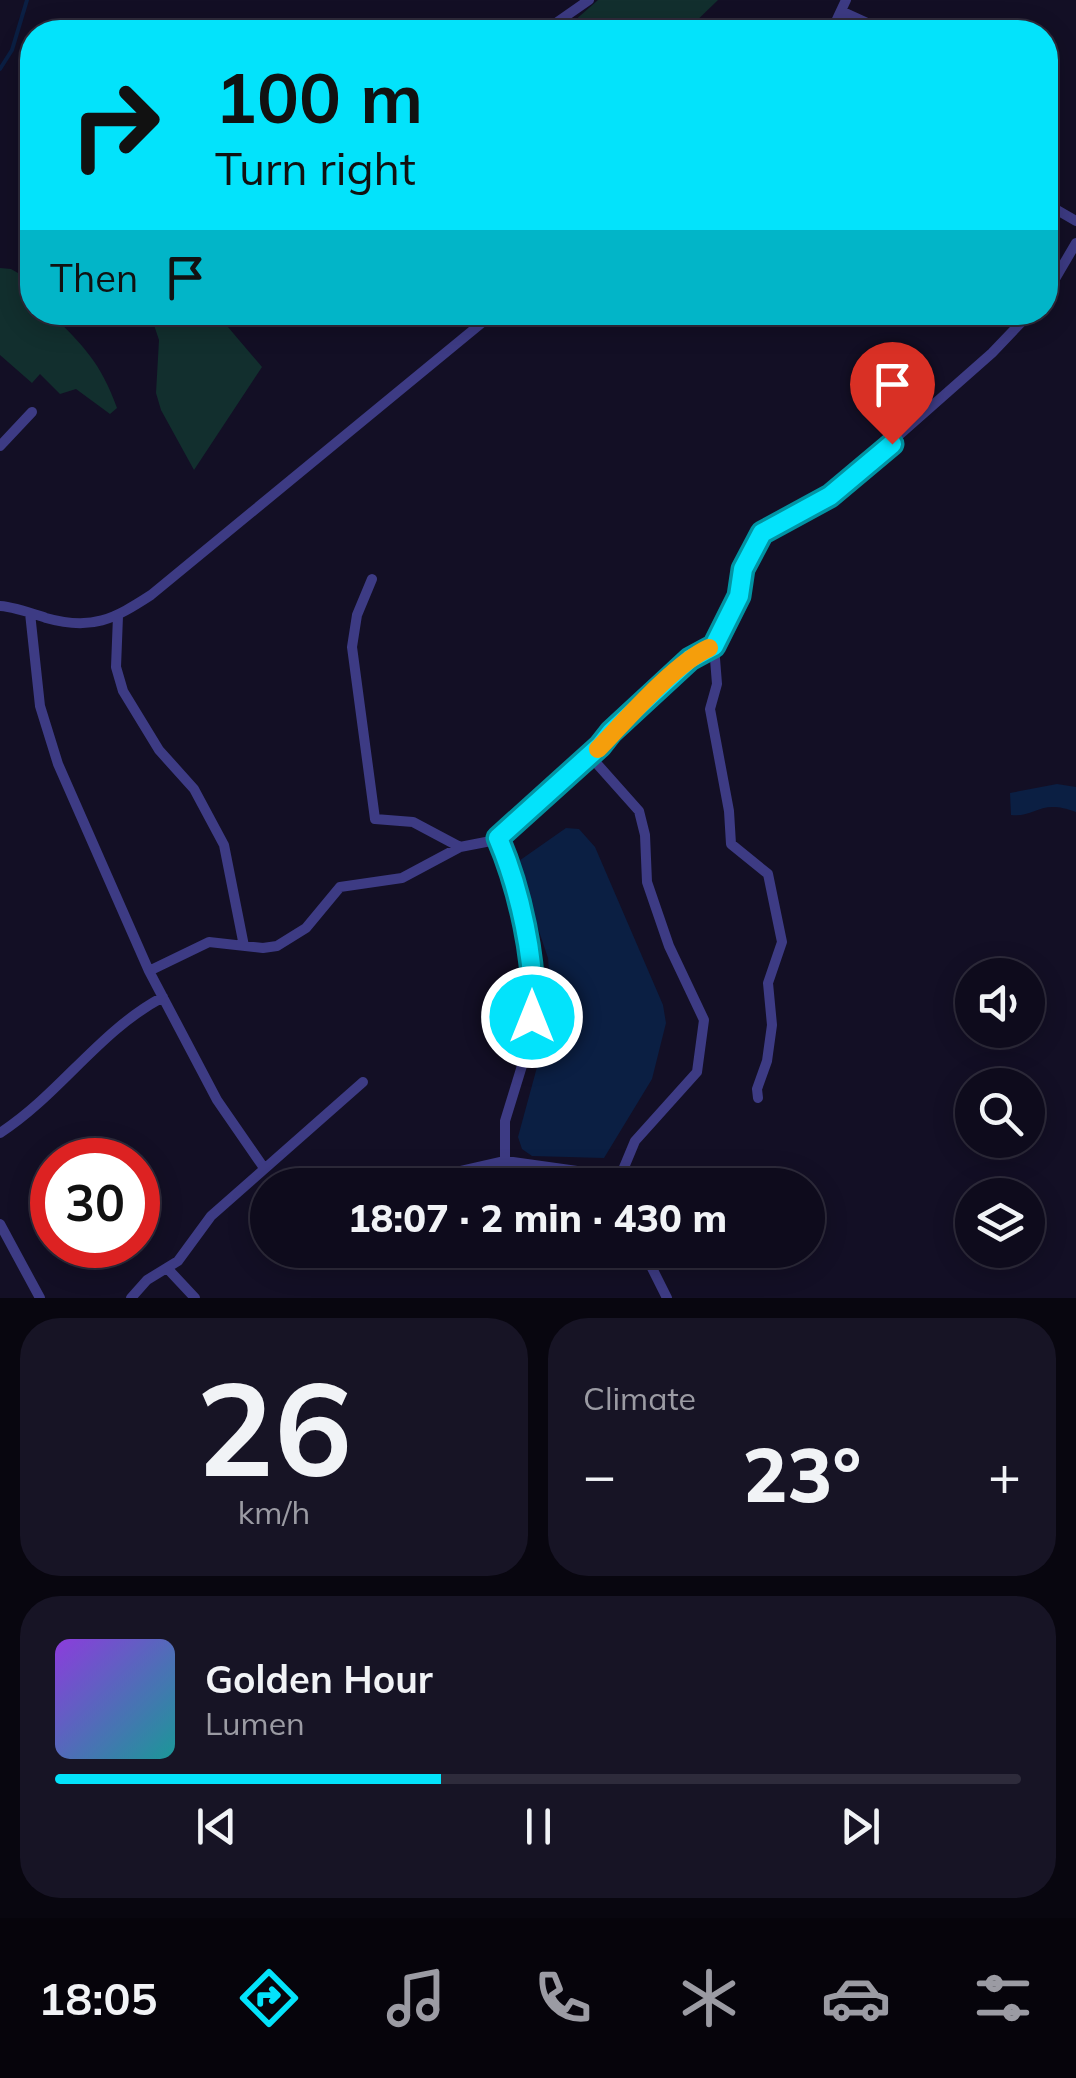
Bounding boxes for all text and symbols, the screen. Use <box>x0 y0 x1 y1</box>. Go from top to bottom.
text: 100 m <box>215 53 423 141</box>
icon: right <box>50 60 180 190</box>
text: Turn right <box>215 140 416 196</box>
icon: arrive <box>158 250 213 305</box>
text: Then <box>50 254 138 302</box>
pin <box>850 342 935 445</box>
icon: arrive <box>865 357 920 412</box>
map controls <box>955 958 1045 1268</box>
button: sound <box>955 958 1045 1048</box>
position arrow <box>480 965 584 1069</box>
button: search <box>955 1068 1045 1158</box>
speed limit sign: 30 <box>30 1138 160 1268</box>
button: layers <box>955 1178 1045 1268</box>
text: 18:07 · 2 min · 430 m <box>348 1194 727 1242</box>
text: 26 <box>196 1345 352 1509</box>
text: Climate <box>583 1378 696 1418</box>
text: 23° <box>743 1427 861 1521</box>
text: − <box>583 1440 616 1509</box>
text: + <box>988 1440 1021 1509</box>
text: km/h <box>238 1492 310 1532</box>
text: Golden Hour <box>205 1655 433 1703</box>
text: Lumen <box>205 1703 305 1743</box>
icon: previous <box>189 1799 244 1854</box>
icon: pause <box>511 1799 566 1854</box>
icon: next <box>833 1799 888 1854</box>
icon: directions <box>234 1963 304 2033</box>
icon: music <box>381 1963 451 2033</box>
icon: phone <box>528 1963 598 2033</box>
icon: climate <box>674 1963 744 2033</box>
icon: car <box>821 1963 891 2033</box>
icon: filters <box>968 1963 1038 2033</box>
text: 18:05 <box>38 1970 158 2026</box>

